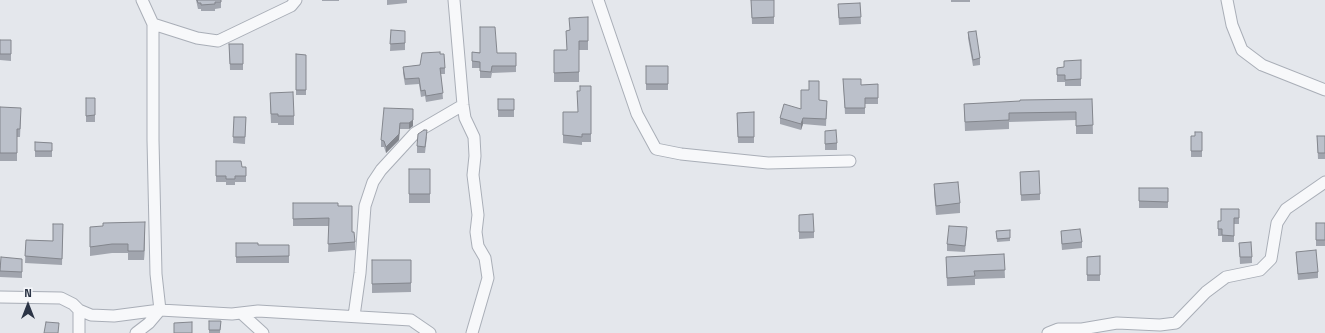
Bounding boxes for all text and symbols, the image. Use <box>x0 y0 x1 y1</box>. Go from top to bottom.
north arrow <box>8 285 48 325</box>
text: N <box>24 285 32 301</box>

